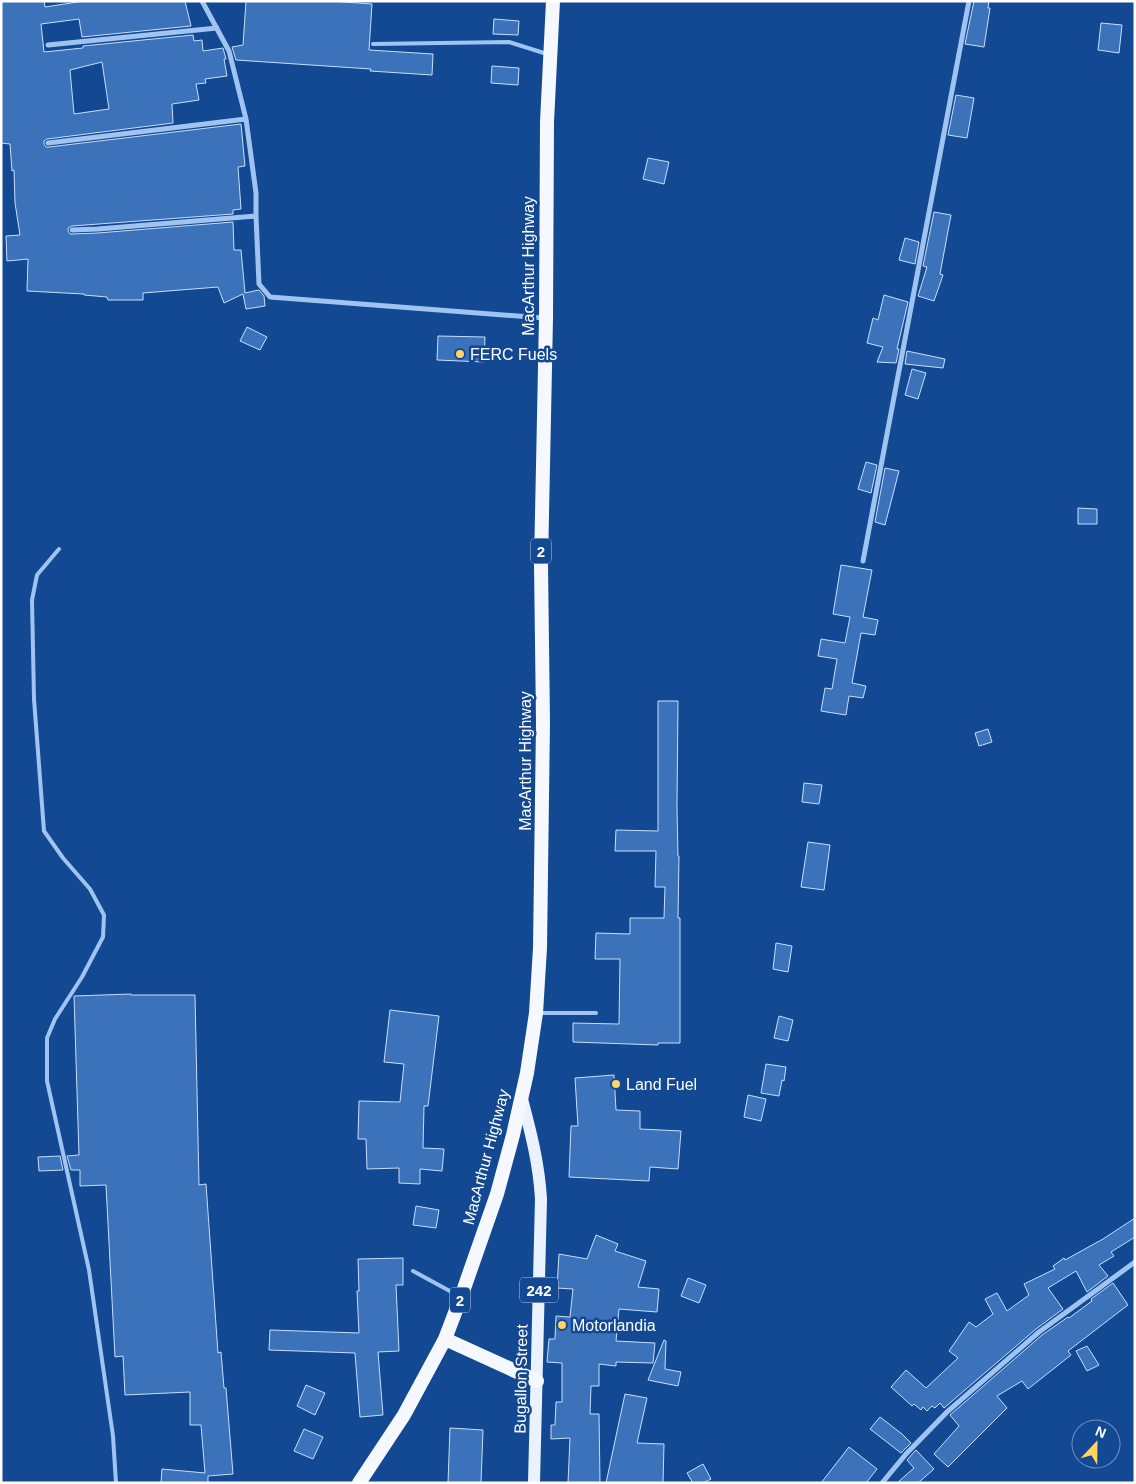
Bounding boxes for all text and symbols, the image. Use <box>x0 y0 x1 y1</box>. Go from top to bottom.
street label: MacArthur Highway <box>520 196 537 336</box>
place label: FERC Fuels <box>470 346 557 363</box>
marker: FERC Fuels <box>454 348 466 360</box>
road number: 2 <box>531 538 551 564</box>
street label: MacArthur Highway <box>517 691 534 831</box>
place label: Land Fuel <box>626 1076 697 1093</box>
marker: Land Fuel <box>610 1078 622 1090</box>
street label: MacArthur Highway <box>460 1087 512 1227</box>
road number: 242 <box>520 1278 558 1302</box>
road number: 2 <box>450 1288 470 1312</box>
place label: Motorlandia <box>572 1317 656 1334</box>
marker: Motorlandia <box>556 1319 568 1331</box>
street label: Bugallon Street <box>512 1324 530 1434</box>
north arrow <box>1071 1419 1121 1469</box>
text: N <box>1093 1423 1109 1441</box>

